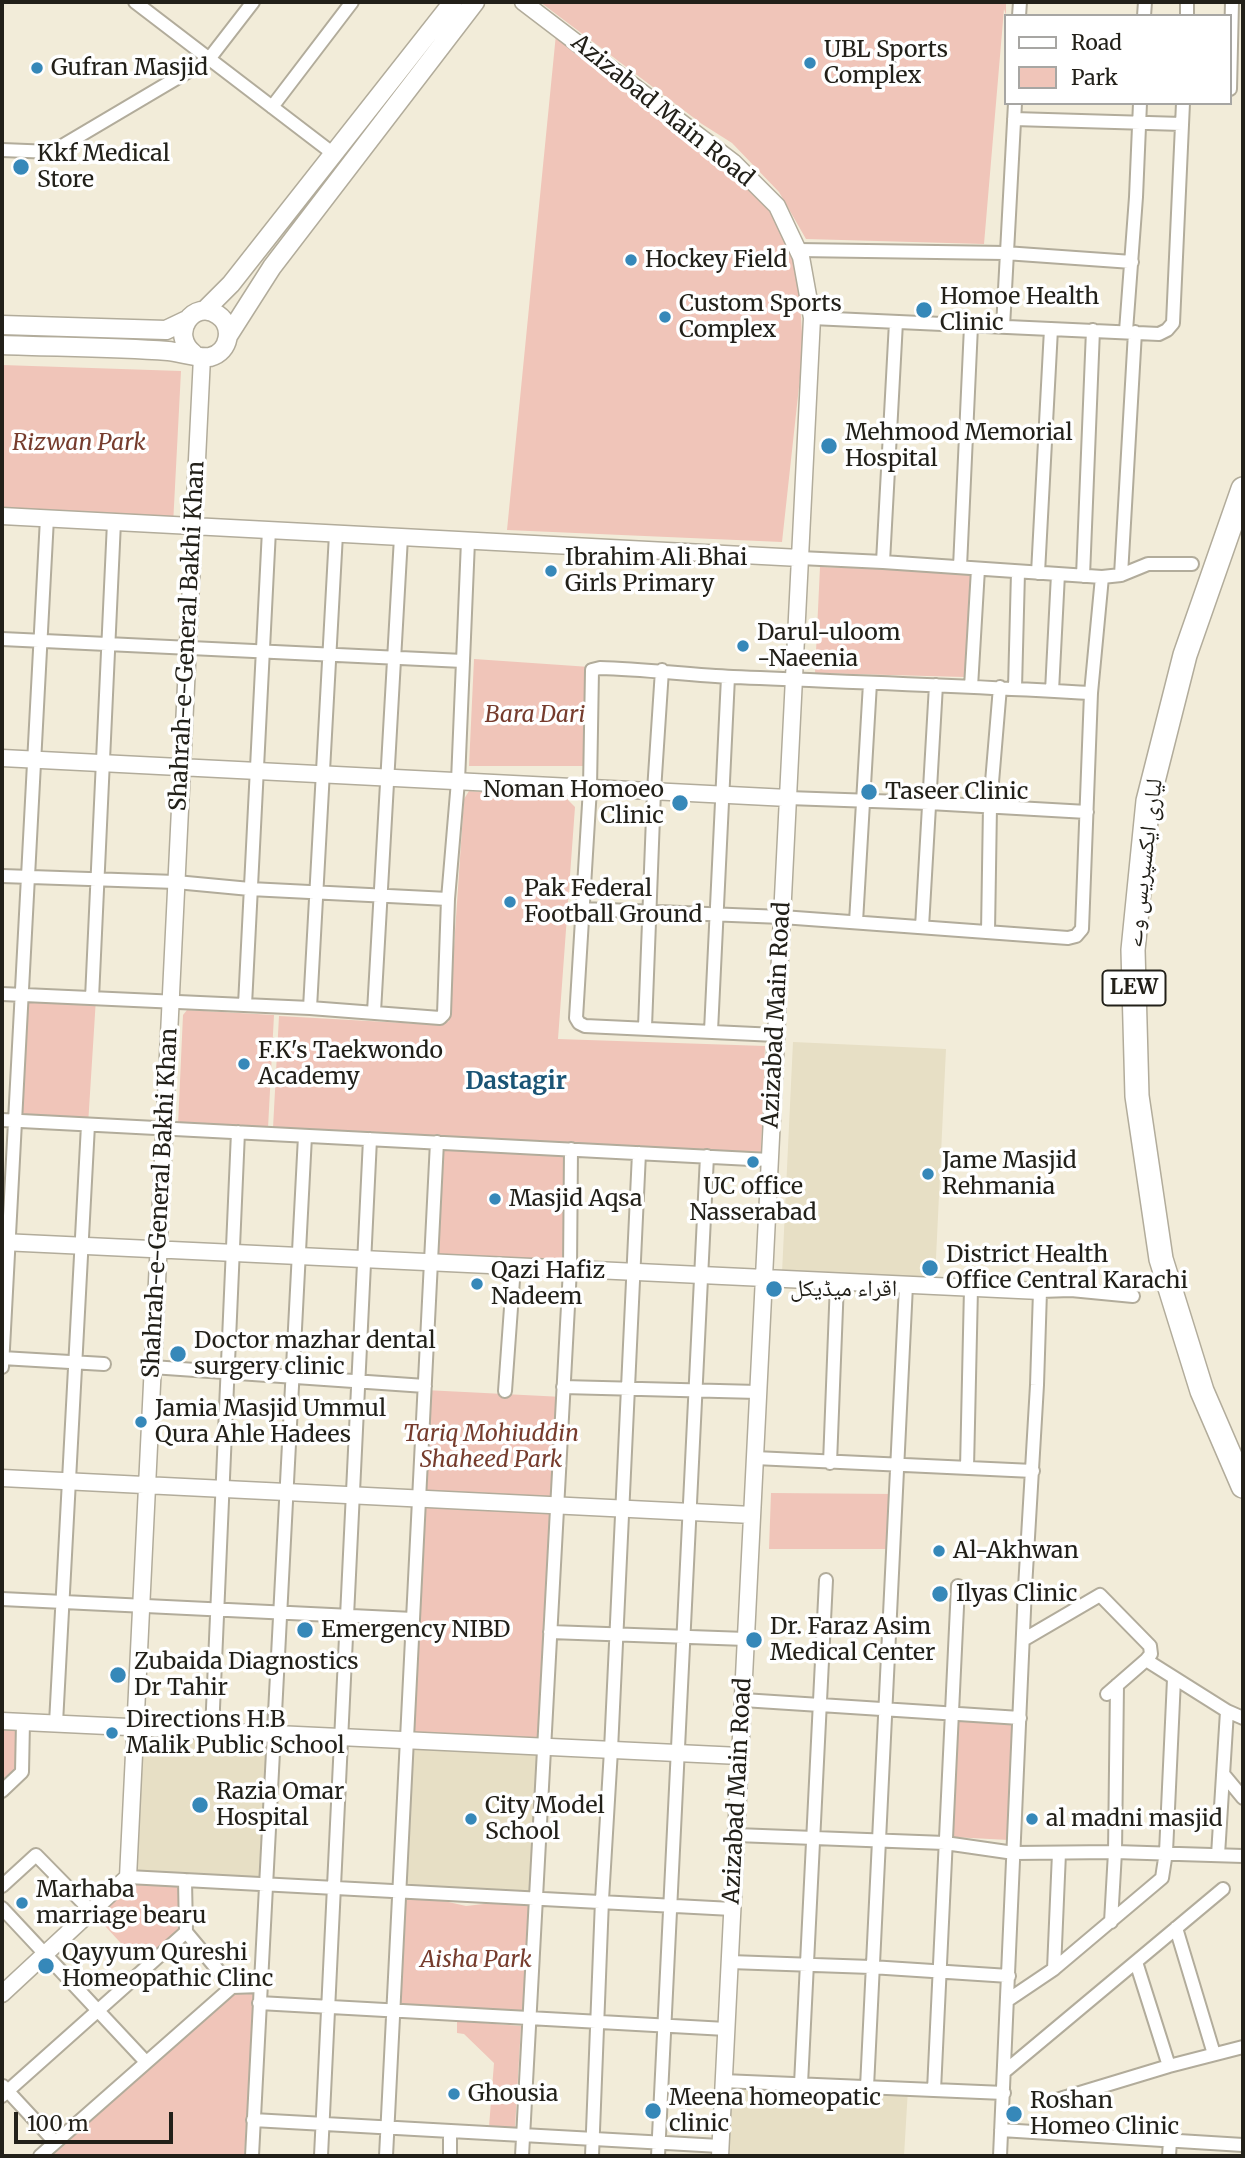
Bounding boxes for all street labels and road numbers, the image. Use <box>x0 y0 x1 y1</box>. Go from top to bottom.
street label: Azizabad Main Road <box>565 29 759 193</box>
street label: Shahrah-e-General Bakhi Khan <box>165 460 211 812</box>
street label: لیاری ایکسپریس وے <box>1121 777 1169 949</box>
street label: Azizabad Main Road <box>757 901 797 1129</box>
road number: LEW <box>1102 970 1166 1006</box>
street label: Shahrah-e-General Bakhi Khan <box>138 1027 184 1379</box>
street label: Azizabad Main Road <box>718 1677 758 1905</box>

